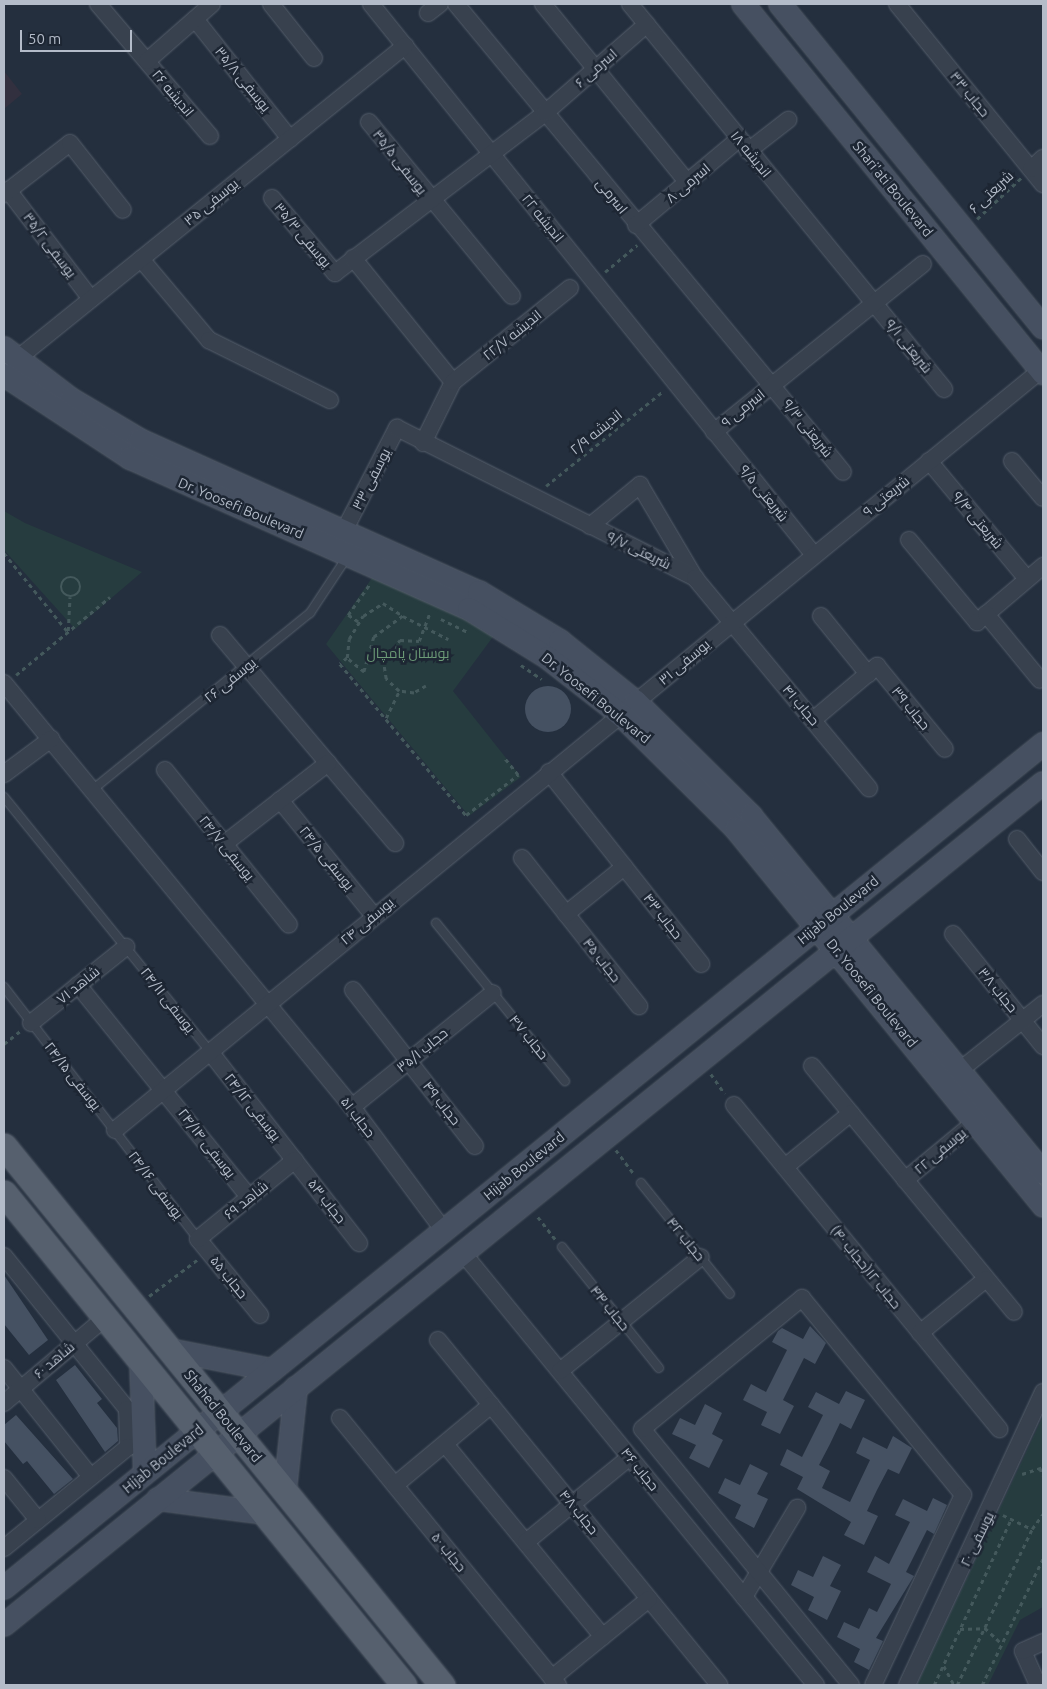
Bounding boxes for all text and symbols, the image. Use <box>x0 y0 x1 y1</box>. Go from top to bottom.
scale bar <box>22 20 135 52</box>
text: 50 m <box>28 30 61 47</box>
street label: یوسفی ۳۵/۸ <box>212 43 274 115</box>
street label: اسرمی ۶ <box>571 45 621 91</box>
street label: اندیشه ۲۶ <box>149 66 197 120</box>
street label: حجاب ۳۳ <box>947 68 993 120</box>
street label: یوسفی ۳۵/۵ <box>369 126 431 198</box>
street label: اندیشه ۱۸ <box>727 127 775 181</box>
street label: Shari'ati Boulevard <box>849 138 937 240</box>
street label: اسرمی ۸ <box>662 160 714 206</box>
street label: شریعتی ۶ <box>965 167 1017 217</box>
street label: یوسفی ۳۵ <box>180 175 242 229</box>
street label: اسرمی <box>593 175 631 217</box>
street label: اندیشه ۲۲ <box>519 191 567 245</box>
street label: یوسفی ۳۵/۳ <box>271 199 335 271</box>
street label: یوسفی ۳۵/۲ <box>20 209 80 281</box>
street label: اندیشه ۲۲/۷ <box>479 306 545 364</box>
street label: شریعتی ۹/۱ <box>882 316 936 376</box>
street label: اسرمی ۹ <box>718 385 768 431</box>
street label: شریعتی ۹/۳ <box>780 396 836 460</box>
street label: اندیشه ۲/۹ <box>567 406 625 458</box>
street label: یوسفی ۳۳ <box>348 445 394 513</box>
street label: شریعتی ۹/۵ <box>736 461 792 525</box>
street label: شریعتی ۹ <box>859 472 913 520</box>
street label: Dr. Yoosefi Boulevard <box>176 474 306 542</box>
street label: شریعتی ۹/۴ <box>949 488 1007 552</box>
street label: شریعتی ۹/۷ <box>604 527 674 573</box>
street label: یوسفی ۳۱ <box>655 636 713 688</box>
park label: بوستان پامچال <box>367 645 449 661</box>
street label: Dr. Yoosefi Boulevard <box>538 649 654 747</box>
street label: یوسفی ۲۶ <box>201 654 259 706</box>
street label: حجاب ۴۱ <box>779 681 823 729</box>
street label: حجاب ۳۹ <box>888 683 934 733</box>
street label: یوسفی ۲۴/۷ <box>196 812 258 884</box>
street label: یوسفی ۲۴/۵ <box>296 823 358 893</box>
street label: Hijab Boulevard <box>794 872 882 948</box>
street label: حجاب ۴۳ <box>640 890 686 942</box>
street label: یوسفی ۲۴ <box>337 894 397 948</box>
street label: حجاب ۴۵ <box>580 935 624 985</box>
street label: Dr. Yoosefi Boulevard <box>823 935 921 1051</box>
street label: شاهد ۷۱ <box>53 963 103 1007</box>
street label: یوسفی ۲۴/۱۱ <box>137 964 199 1036</box>
street label: حجاب ۳۸ <box>975 964 1021 1016</box>
street label: حجاب ۴۷ <box>506 1011 552 1063</box>
street label: حجاب ۳۵/۱ <box>393 1024 451 1076</box>
street label: یوسفی ۲۴/۱۵ <box>41 1039 105 1113</box>
street label: یوسفی ۲۴/۱۲ <box>221 1070 285 1144</box>
street label: حجاب ۴۹ <box>420 1078 464 1128</box>
street label: حجاب ۵۱ <box>337 1093 379 1141</box>
street label: یوسفی ۲۴/۱۴ <box>175 1105 239 1181</box>
street label: یوسفی ۲۲ <box>911 1124 969 1178</box>
street label: Hijab Boulevard <box>480 1128 568 1204</box>
street label: یوسفی ۲۴/۱۶ <box>125 1148 187 1222</box>
street label: حجاب ۵۳ <box>304 1175 350 1227</box>
street label: شاهد ۶۹ <box>221 1177 271 1223</box>
street label: حجاب ۴۲ <box>663 1214 709 1264</box>
street label: حجاب ۱۲(حجاب ۴۰) <box>827 1222 905 1312</box>
street label: حجاب ۵۵ <box>207 1252 251 1302</box>
street label: حجاب ۴۴ <box>587 1282 633 1334</box>
street label: شاهد ۶۰ <box>30 1338 78 1382</box>
street label: Shahed Boulevard <box>181 1367 265 1465</box>
street label: Hijab Boulevard <box>119 1421 207 1497</box>
street label: حجاب ۴۶ <box>618 1444 662 1494</box>
street label: حجاب ۴۸ <box>556 1486 602 1538</box>
street label: یوسفی ۲۰ <box>957 1509 997 1569</box>
street label: حجاب ۵۰ <box>428 1529 470 1575</box>

